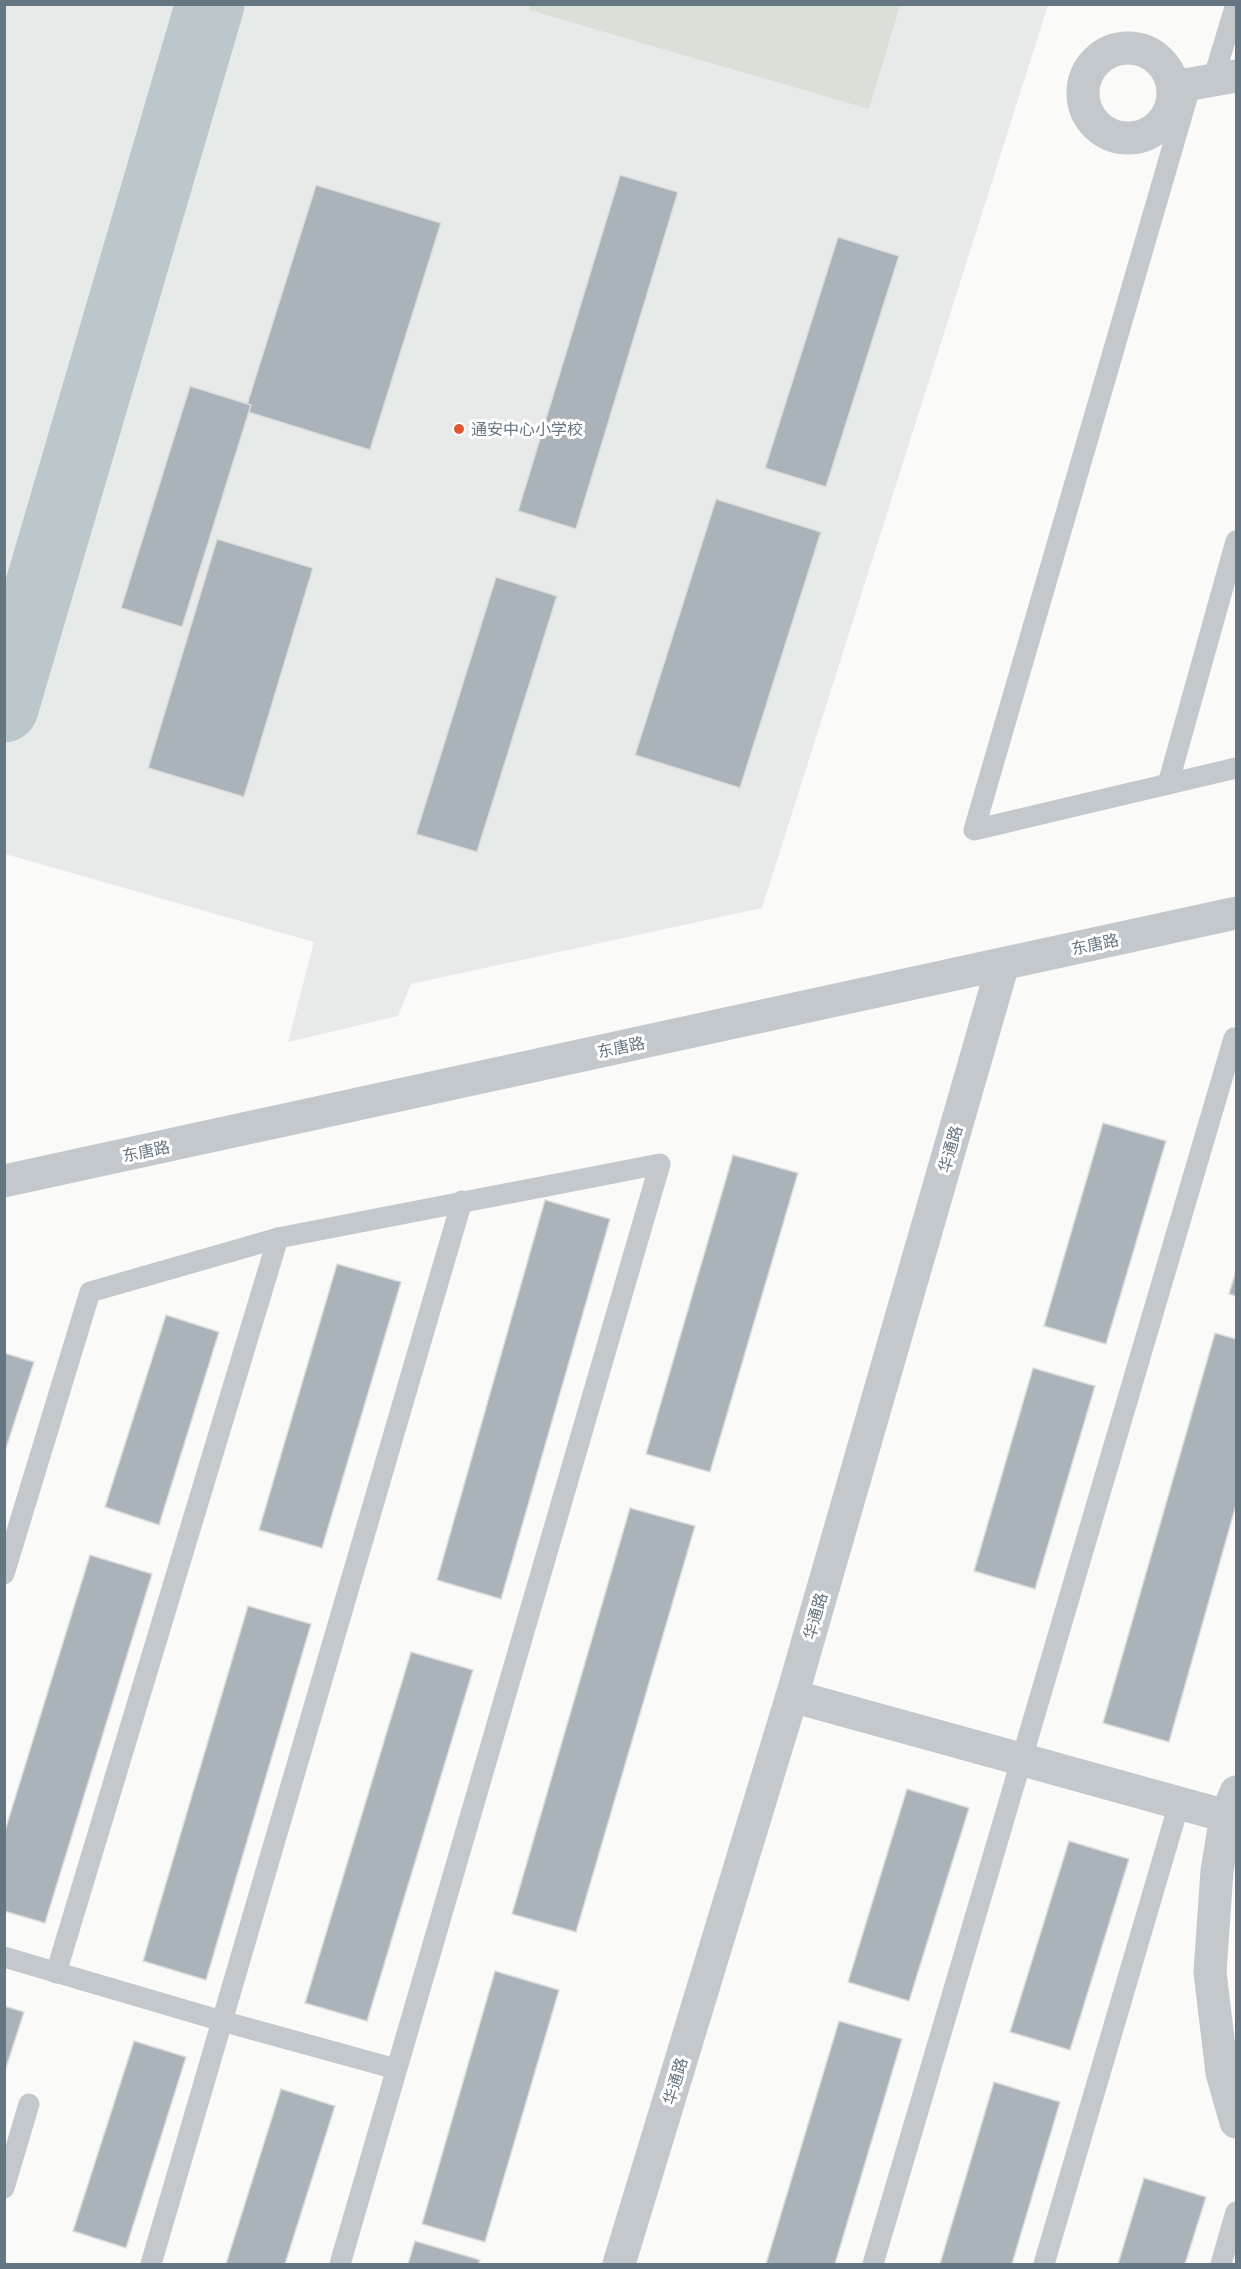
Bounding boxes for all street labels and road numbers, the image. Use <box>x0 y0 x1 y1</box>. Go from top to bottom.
street label: 东唐路 <box>1069 929 1121 959</box>
street label: 东唐路 <box>595 1032 647 1062</box>
street label: 华通路 <box>934 1123 966 1175</box>
street label: 东唐路 <box>120 1136 172 1166</box>
street label: 华通路 <box>799 1590 831 1642</box>
street label: 华通路 <box>658 2055 692 2107</box>

